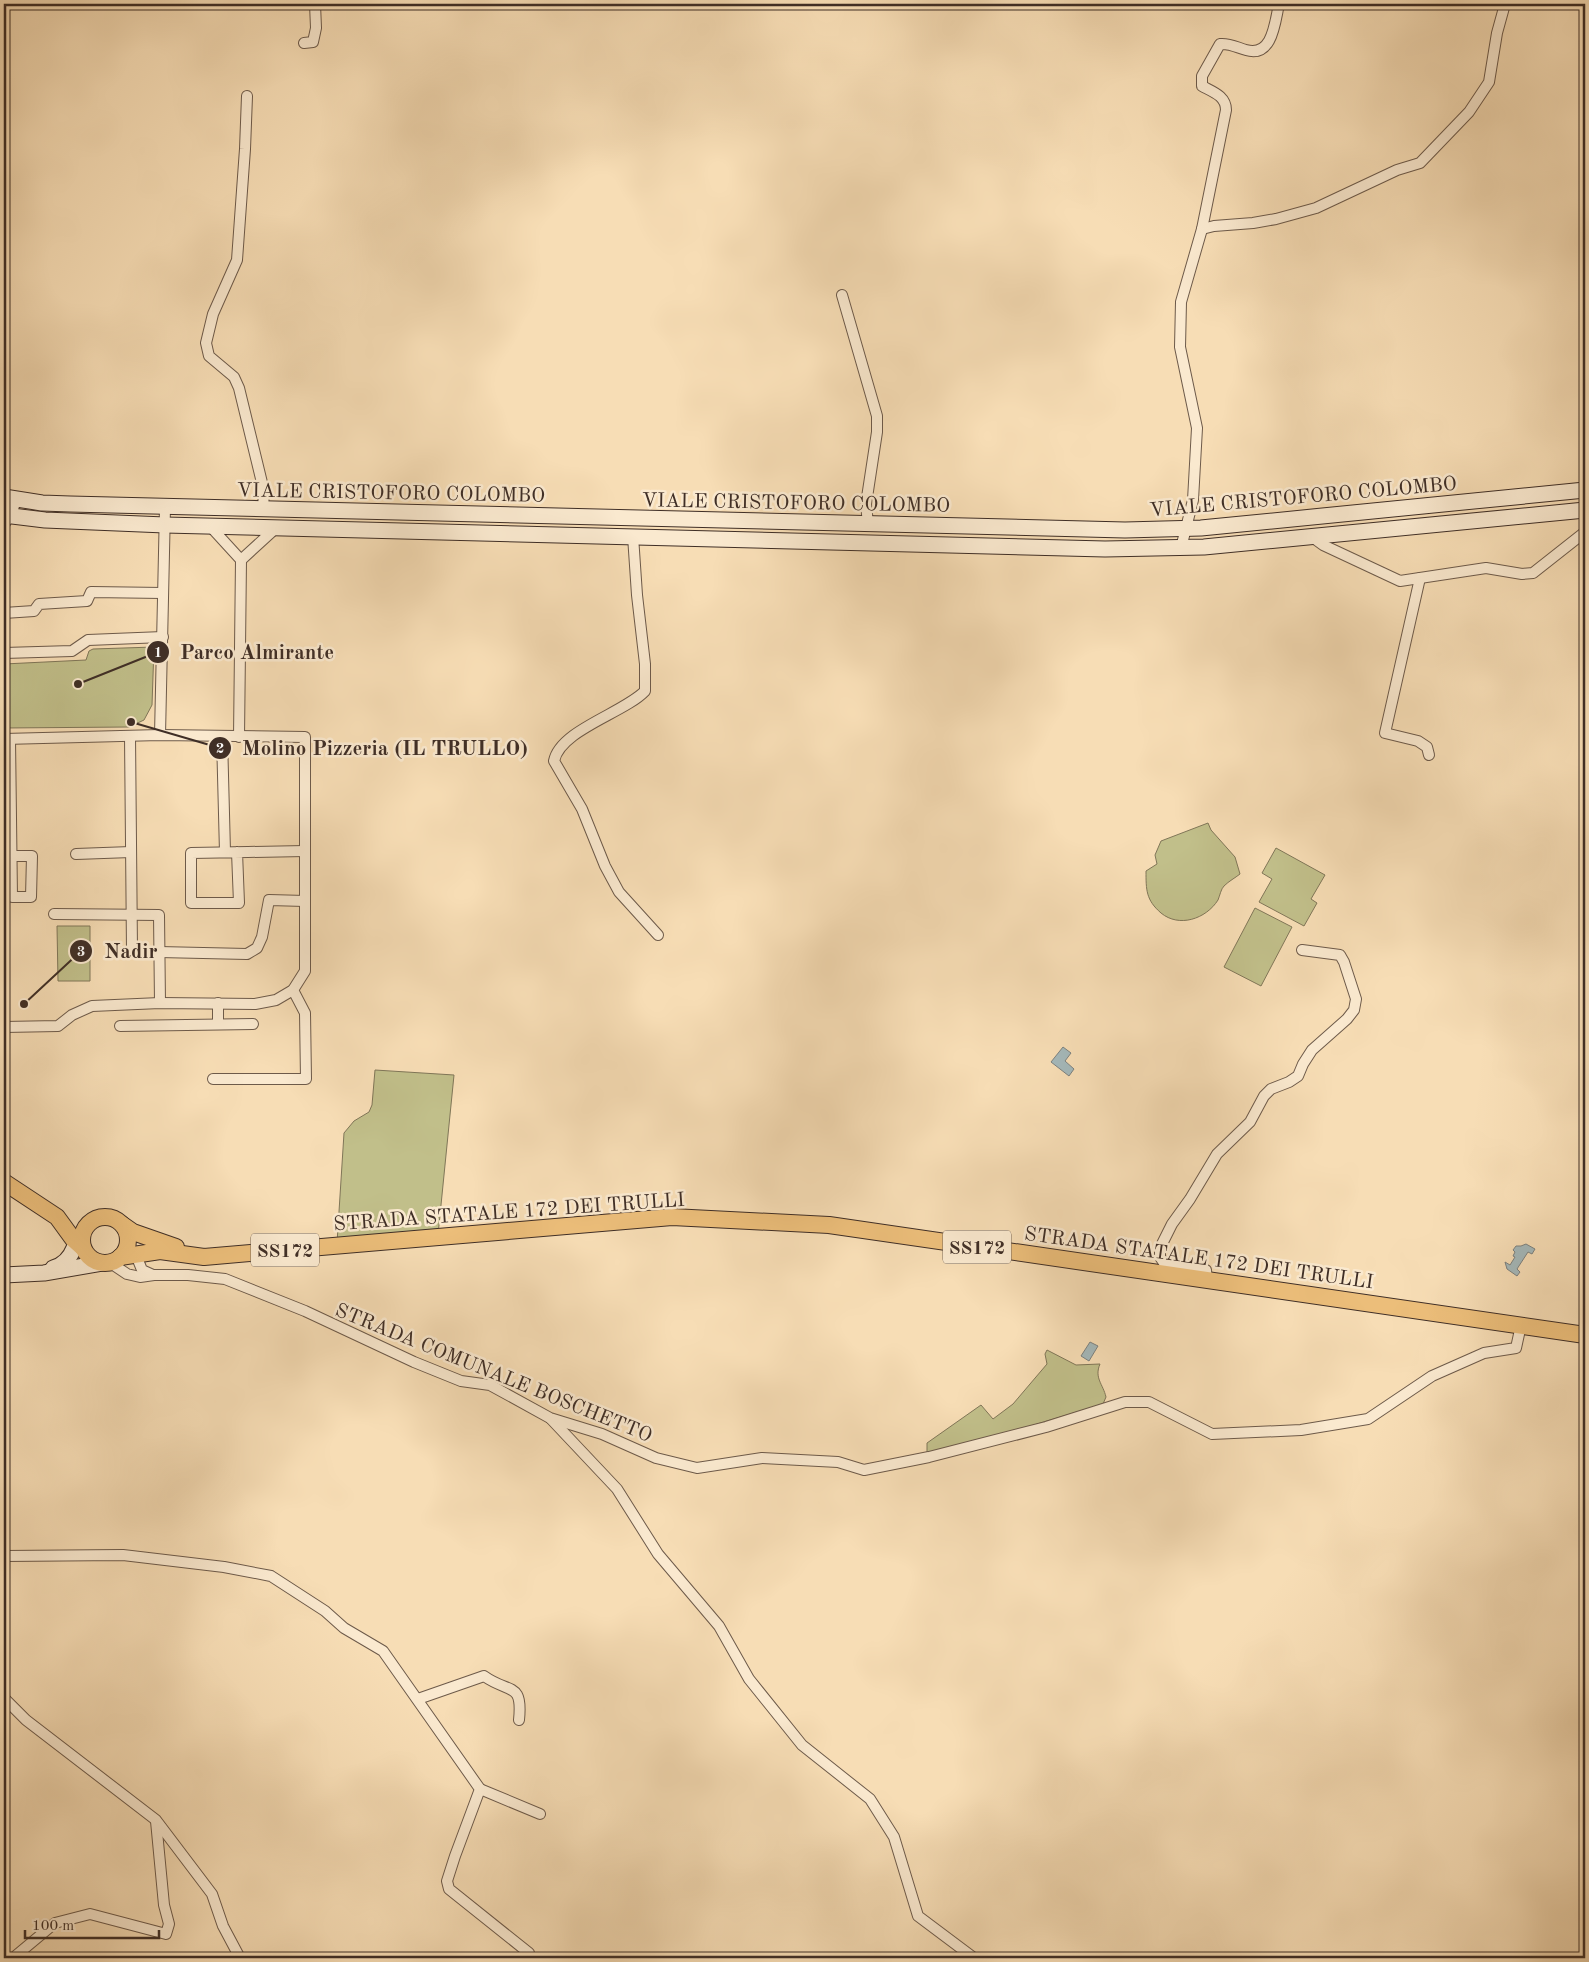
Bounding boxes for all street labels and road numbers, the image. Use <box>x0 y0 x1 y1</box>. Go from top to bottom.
street label: VIALE CRISTOFORO COLOMBO <box>1149 475 1458 521</box>
street label: VIALE CRISTOFORO COLOMBO <box>237 481 545 507</box>
street label: VIALE CRISTOFORO COLOMBO <box>642 491 950 517</box>
street label: STRADA STATALE 172 DEI TRULLI <box>333 1191 686 1235</box>
street label: STRADA STATALE 172 DEI TRULLI <box>1023 1225 1375 1293</box>
road number: SS172 <box>943 1230 1011 1264</box>
road number: SS172 <box>251 1234 319 1266</box>
street label: STRADA COMUNALE BOSCHETTO <box>332 1301 655 1447</box>

